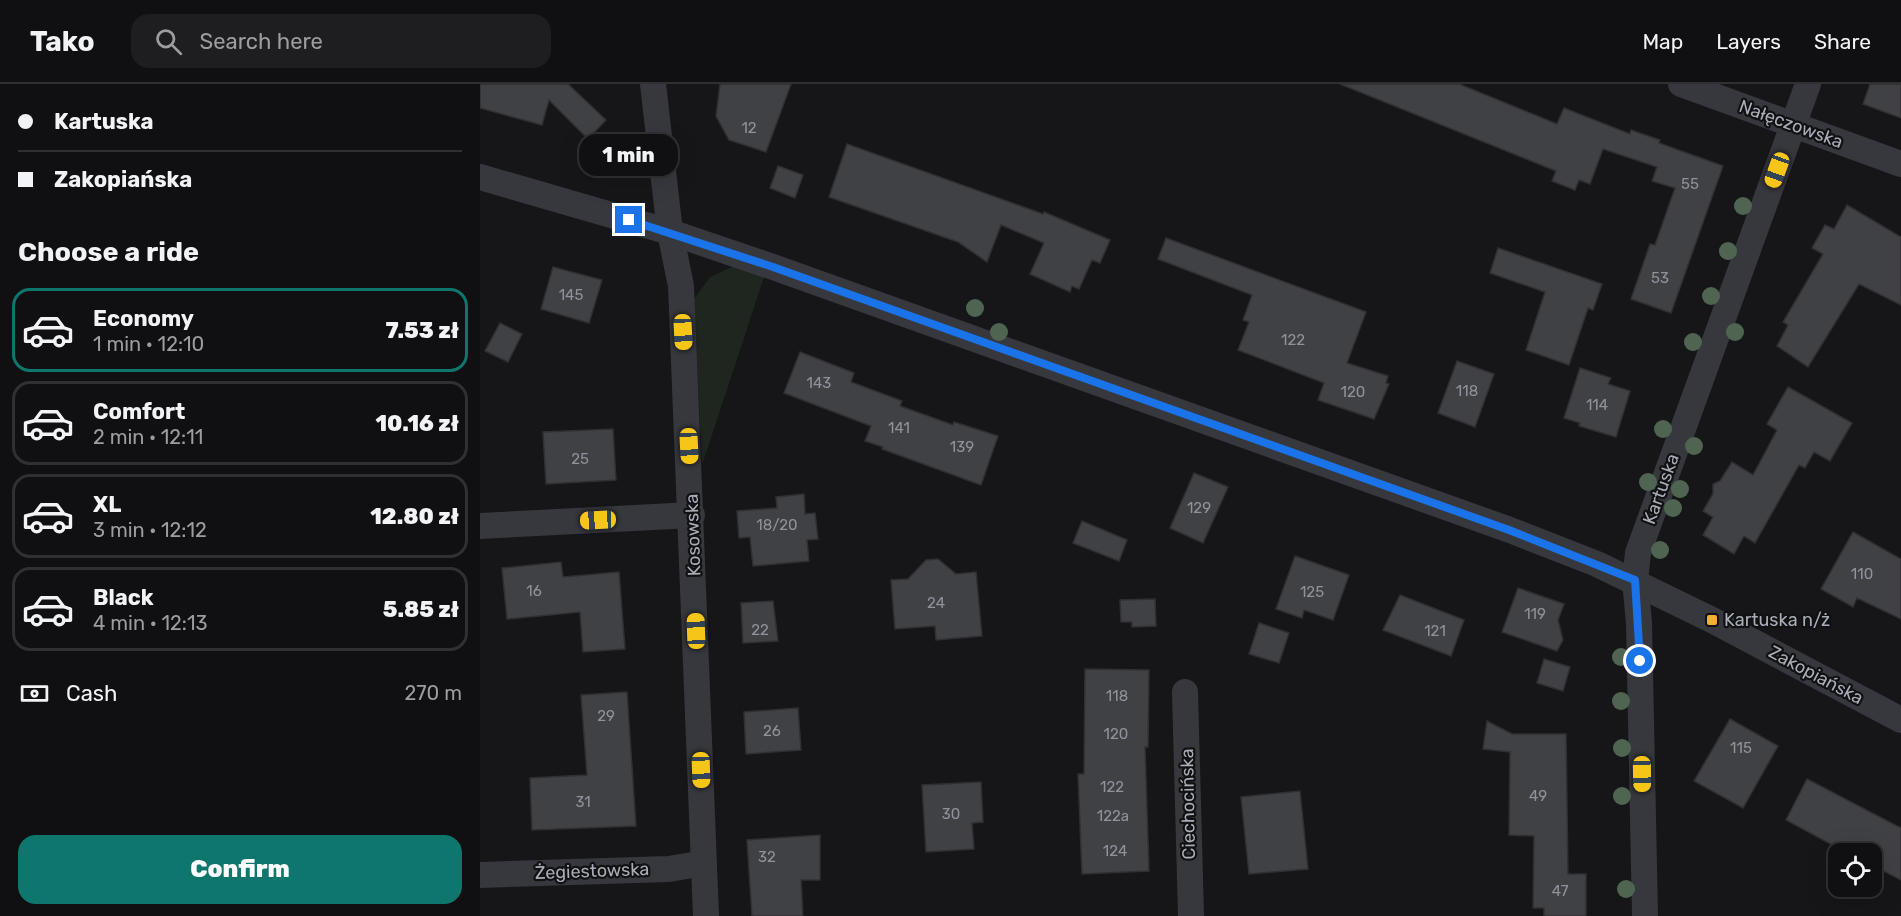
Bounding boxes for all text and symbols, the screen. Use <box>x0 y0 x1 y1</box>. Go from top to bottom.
search box <box>131 14 551 68</box>
text: Tako <box>30 25 95 58</box>
icon: search <box>152 25 185 58</box>
text: Search here <box>200 28 323 55</box>
text: Map <box>1642 29 1683 54</box>
text: Layers <box>1716 29 1781 54</box>
text: Share <box>1814 29 1871 54</box>
street label: Nałęczowska <box>1736 95 1846 153</box>
text: Kartuska <box>54 108 154 135</box>
house number: 12 <box>741 119 757 137</box>
callout: 1 min <box>580 133 678 175</box>
text: 1 min <box>602 143 655 167</box>
car <box>1762 150 1792 190</box>
text: Zakopiańska <box>54 166 192 193</box>
house number: 55 <box>1681 175 1699 193</box>
route end <box>615 206 642 233</box>
text: Choose a ride <box>18 236 199 268</box>
house number: 53 <box>1651 269 1669 287</box>
house number: 145 <box>559 286 583 304</box>
icon: car <box>21 303 75 357</box>
text: Economy <box>93 305 194 332</box>
car <box>673 314 693 350</box>
text: 7.53 zł <box>386 317 459 344</box>
house number: 122 <box>1281 331 1305 349</box>
text: 1 min · 12:10 <box>93 332 204 356</box>
house number: 143 <box>807 374 831 392</box>
house number: 118 <box>1456 382 1478 400</box>
house number: 120 <box>1341 383 1365 401</box>
icon: car <box>21 396 75 450</box>
house number: 114 <box>1586 396 1608 414</box>
text: Comfort <box>93 398 185 425</box>
text: 10.16 zł <box>375 410 459 437</box>
house number: 141 <box>888 419 910 437</box>
text: 2 min · 12:11 <box>93 425 203 449</box>
car <box>679 428 699 464</box>
house number: 139 <box>950 438 974 456</box>
house number: 25 <box>571 450 589 468</box>
street label: Kartuska <box>1638 451 1684 527</box>
icon: car <box>21 489 75 543</box>
text: XL <box>93 491 121 518</box>
street label: Kosowska <box>681 493 705 577</box>
house number: 129 <box>1187 499 1211 517</box>
text: 12.80 zł <box>370 503 459 530</box>
car <box>580 510 616 530</box>
house number: 18/20 <box>756 516 798 534</box>
text: 3 min · 12:12 <box>93 518 207 542</box>
house number: 110 <box>1851 565 1873 583</box>
icon: car <box>21 582 75 636</box>
house number: 16 <box>526 582 542 600</box>
house number: 125 <box>1300 583 1324 601</box>
text: Black <box>93 584 154 611</box>
house number: 24 <box>927 594 945 612</box>
text: 5.85 zł <box>383 596 459 623</box>
house number: 119 <box>1524 605 1546 623</box>
place label: Kartuska n/ż <box>1724 609 1830 631</box>
text: 4 min · 12:13 <box>93 611 207 635</box>
car <box>686 613 706 649</box>
marker: Kartuska n/ż <box>1705 613 1719 627</box>
house number: 22 <box>751 621 769 639</box>
house number: 121 <box>1424 622 1446 640</box>
street label: Zakopiańska <box>1765 641 1867 709</box>
route start <box>1626 647 1653 674</box>
icon: cash <box>18 677 51 710</box>
text: Cash <box>66 680 117 707</box>
text: 270 m <box>405 681 462 705</box>
house number: 118 <box>1106 687 1128 705</box>
house number: 29 <box>597 707 615 725</box>
house number: 26 <box>763 722 781 740</box>
house number: 120 <box>1104 725 1128 743</box>
house number: 115 <box>1730 739 1752 757</box>
street label: Ciechocińska <box>1176 748 1200 860</box>
car <box>691 752 711 788</box>
car <box>1633 756 1651 792</box>
house number: 122 <box>1100 778 1124 796</box>
house number: 49 <box>1529 787 1547 805</box>
house number: 31 <box>575 793 591 811</box>
house number: 30 <box>942 805 960 823</box>
house number: 122a <box>1097 807 1129 825</box>
button: Confirm <box>18 835 462 904</box>
house number: 124 <box>1103 842 1127 860</box>
map controls <box>1828 843 1882 897</box>
button: locate <box>1828 843 1882 897</box>
house number: 32 <box>758 848 776 866</box>
street label: Żegiestowska <box>534 858 650 884</box>
house number: 47 <box>1552 882 1569 900</box>

